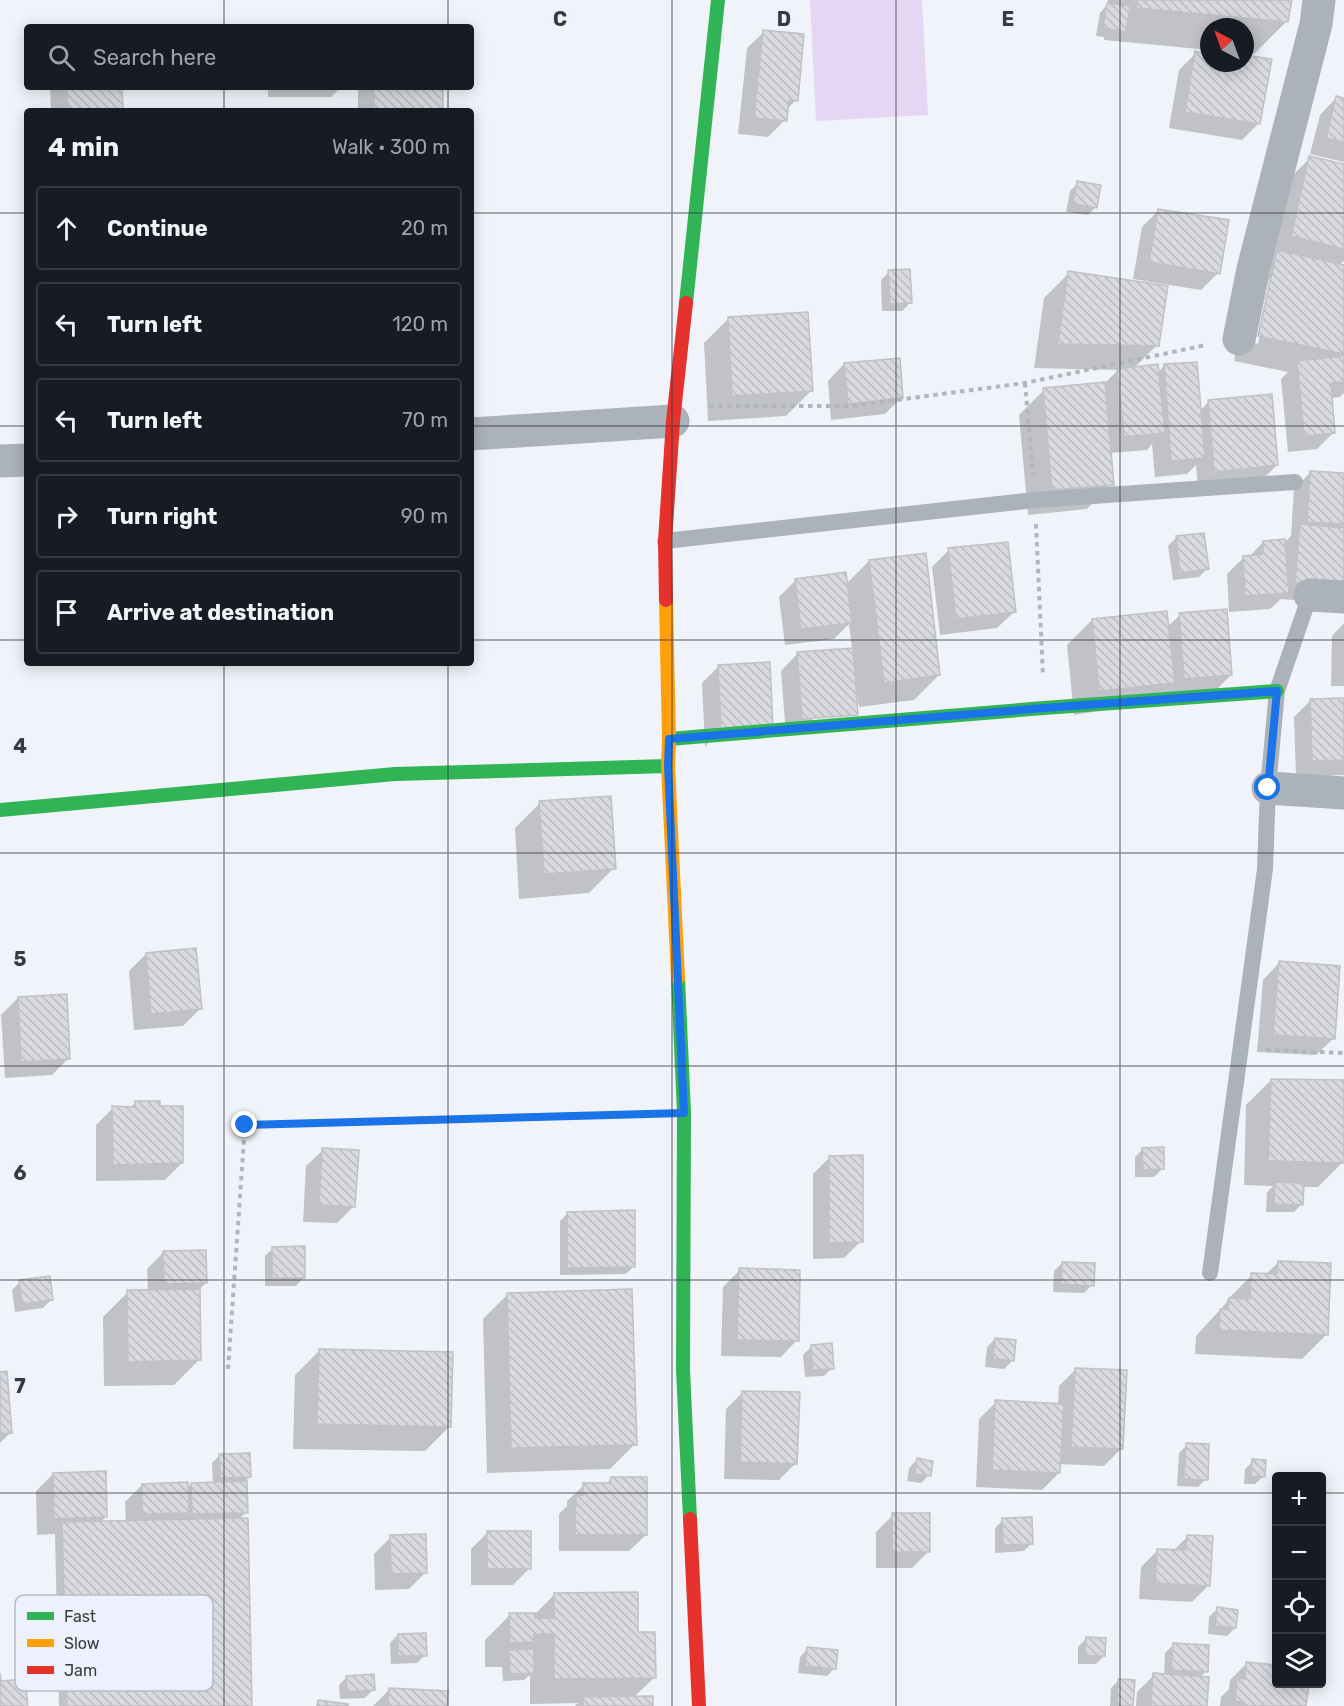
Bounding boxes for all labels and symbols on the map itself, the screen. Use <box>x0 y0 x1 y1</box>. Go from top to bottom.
text: C <box>553 7 567 31</box>
text: D <box>777 7 791 31</box>
text: E <box>1002 7 1014 31</box>
north arrow <box>1200 18 1254 72</box>
text: 4 <box>13 734 27 758</box>
route start <box>1254 774 1280 800</box>
text: 5 <box>14 947 27 971</box>
route end <box>231 1111 257 1137</box>
text: 6 <box>13 1161 27 1185</box>
text: 7 <box>14 1374 26 1398</box>
legend <box>15 1595 213 1691</box>
text: Fast <box>64 1607 96 1626</box>
text: Slow <box>64 1634 100 1653</box>
text: Jam <box>64 1661 97 1680</box>

